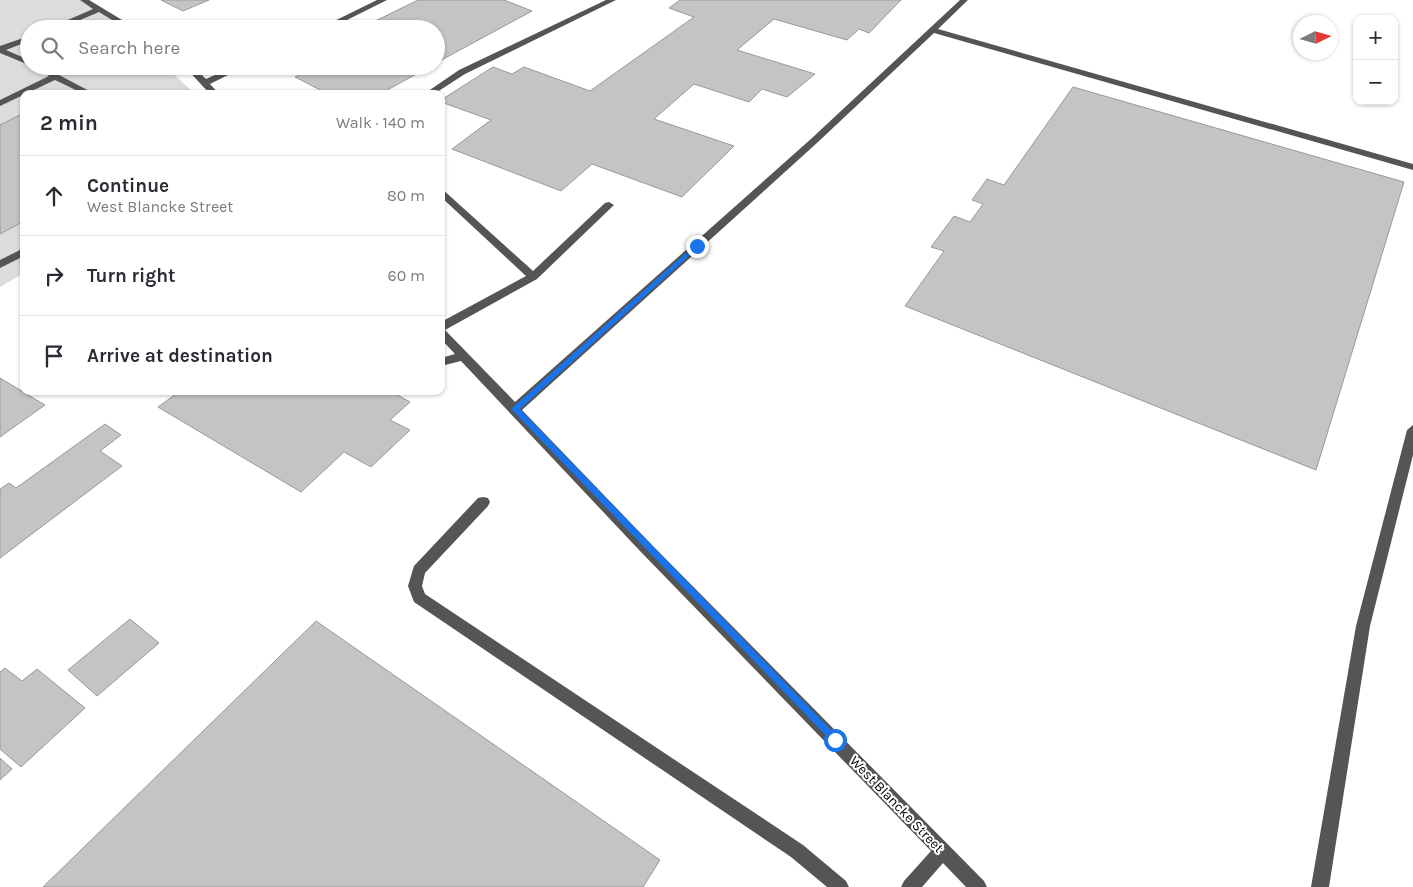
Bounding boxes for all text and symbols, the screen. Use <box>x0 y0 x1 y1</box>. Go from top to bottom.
north arrow <box>1293 15 1338 60</box>
map controls <box>1353 15 1398 105</box>
button: + <box>1353 15 1398 60</box>
search box <box>20 20 445 75</box>
icon: search <box>38 34 66 62</box>
text: Search here <box>78 37 180 59</box>
button: − <box>1353 60 1398 105</box>
text: 2 min <box>40 111 98 135</box>
text: Walk · 140 m <box>336 113 425 132</box>
text: Continue <box>87 175 169 197</box>
icon: ahead <box>40 182 68 210</box>
text: 80 m <box>387 186 425 205</box>
text: West Blancke Street <box>87 197 233 216</box>
route end <box>686 235 709 258</box>
icon: right <box>40 262 68 290</box>
text: Turn right <box>87 265 176 287</box>
text: 60 m <box>388 266 425 285</box>
icon: arrive <box>40 342 68 370</box>
text: Arrive at destination <box>87 345 273 367</box>
route start <box>824 729 847 752</box>
street label: West Blancke Street <box>846 752 947 856</box>

